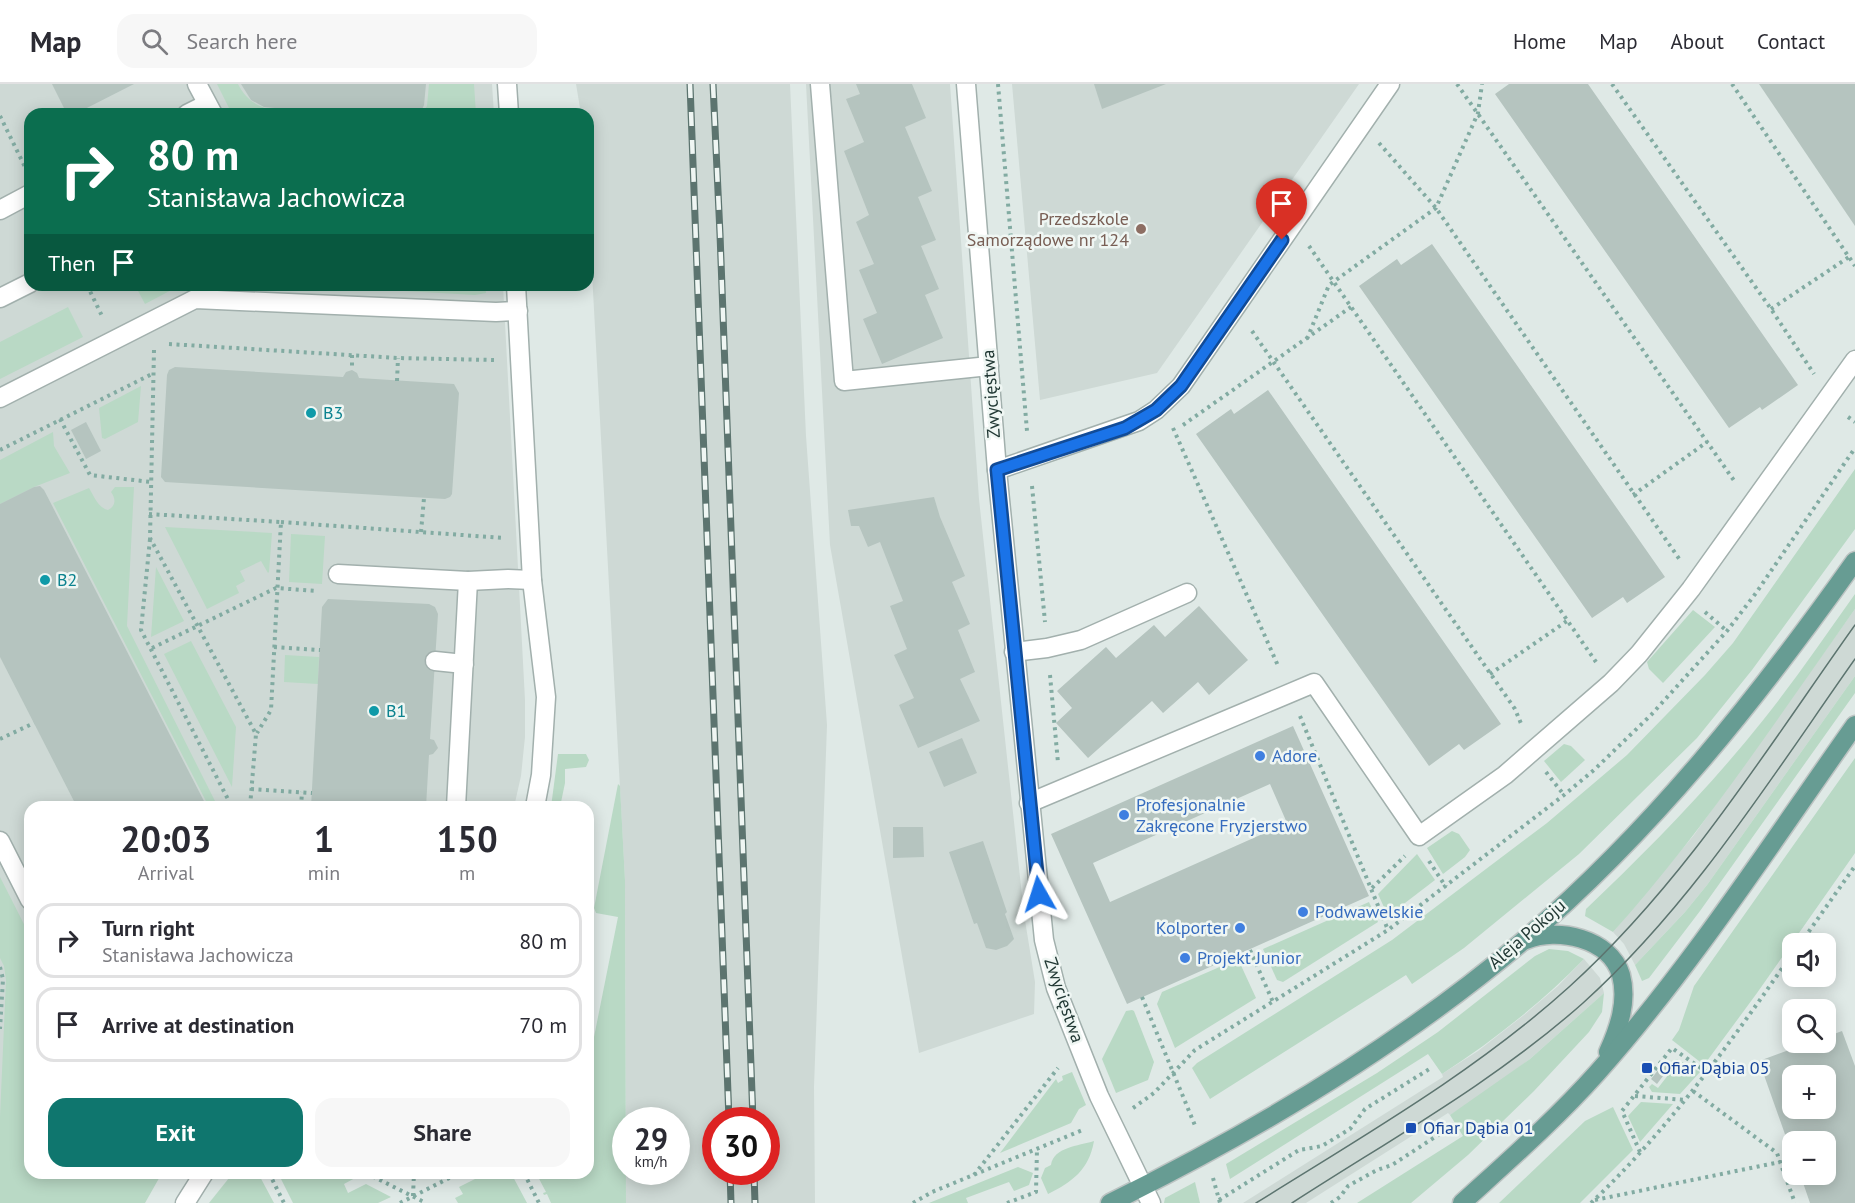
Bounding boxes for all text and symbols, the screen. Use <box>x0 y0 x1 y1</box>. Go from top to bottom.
search box <box>117 14 537 68</box>
text: Map <box>30 23 81 60</box>
icon: search <box>138 25 171 58</box>
text: Search here <box>186 27 297 55</box>
text: Home <box>1513 28 1566 55</box>
text: Map <box>1599 28 1638 55</box>
text: About <box>1671 28 1724 55</box>
text: Contact <box>1757 28 1825 55</box>
text: 80 m <box>147 127 239 182</box>
icon: right <box>48 132 126 210</box>
pin <box>1256 178 1307 240</box>
text: Stanisława Jachowicza <box>147 180 406 214</box>
icon: arrive <box>1265 187 1298 220</box>
place label: Przedszkole Samorządowe nr 124 <box>967 207 1129 251</box>
marker: Przedszkole Samorządowe nr 124 <box>1134 222 1148 236</box>
icon: arrive <box>107 246 140 279</box>
text: Then <box>48 249 95 277</box>
street label: Zwycięstwa <box>976 349 1005 439</box>
place label: B3 <box>323 401 343 424</box>
marker: B3 <box>304 406 318 420</box>
place label: B2 <box>57 568 77 591</box>
marker: B2 <box>38 573 52 587</box>
place label: B1 <box>386 699 406 722</box>
marker: B1 <box>367 704 381 718</box>
place label: Adore <box>1272 744 1317 767</box>
marker: Adore <box>1253 749 1267 763</box>
place label: Profesjonalnie Zakręcone Fryzjerstwo <box>1136 793 1307 837</box>
marker: Profesjonalnie Zakręcone Fryzjerstwo <box>1117 808 1131 822</box>
text: 20:03 <box>120 815 212 862</box>
text: 1 <box>314 815 334 862</box>
text: 150 <box>437 815 498 862</box>
text: Arrival <box>138 860 194 886</box>
text: min <box>308 860 340 886</box>
text: m <box>459 860 475 886</box>
position arrow <box>1007 862 1071 926</box>
street label: Aleja Pokoju <box>1483 894 1570 973</box>
place label: Podwawelskie <box>1315 900 1424 923</box>
marker: Podwawelskie <box>1296 905 1310 919</box>
text: Turn right <box>102 914 194 942</box>
place label: Kolporter <box>1156 916 1228 939</box>
marker: Kolporter <box>1233 921 1247 935</box>
icon: right <box>51 924 84 957</box>
text: 80 m <box>519 927 567 955</box>
map controls <box>1782 933 1836 1185</box>
button: sound <box>1782 933 1836 987</box>
text: Stanisława Jachowicza <box>102 942 294 968</box>
place label: Projekt Junior <box>1197 946 1301 969</box>
marker: Projekt Junior <box>1178 951 1192 965</box>
street label: Zwycięstwa <box>1039 954 1090 1046</box>
button: search <box>1782 999 1836 1053</box>
icon: arrive <box>51 1008 84 1041</box>
text: Arrive at destination <box>102 1011 294 1039</box>
text: 70 m <box>519 1011 567 1039</box>
place label: Ofiar Dąbia 05 <box>1659 1056 1769 1079</box>
marker: Ofiar Dąbia 05 <box>1640 1061 1654 1075</box>
button: + <box>1782 1065 1836 1119</box>
button: Exit <box>48 1098 303 1167</box>
button: Share <box>315 1098 570 1167</box>
speed limit sign: 30 <box>702 1107 780 1185</box>
place label: Ofiar Dąbia 01 <box>1423 1116 1533 1139</box>
text: 29 <box>634 1119 668 1158</box>
marker: Ofiar Dąbia 01 <box>1404 1121 1418 1135</box>
button: − <box>1782 1131 1836 1185</box>
text: km/h <box>635 1152 667 1171</box>

